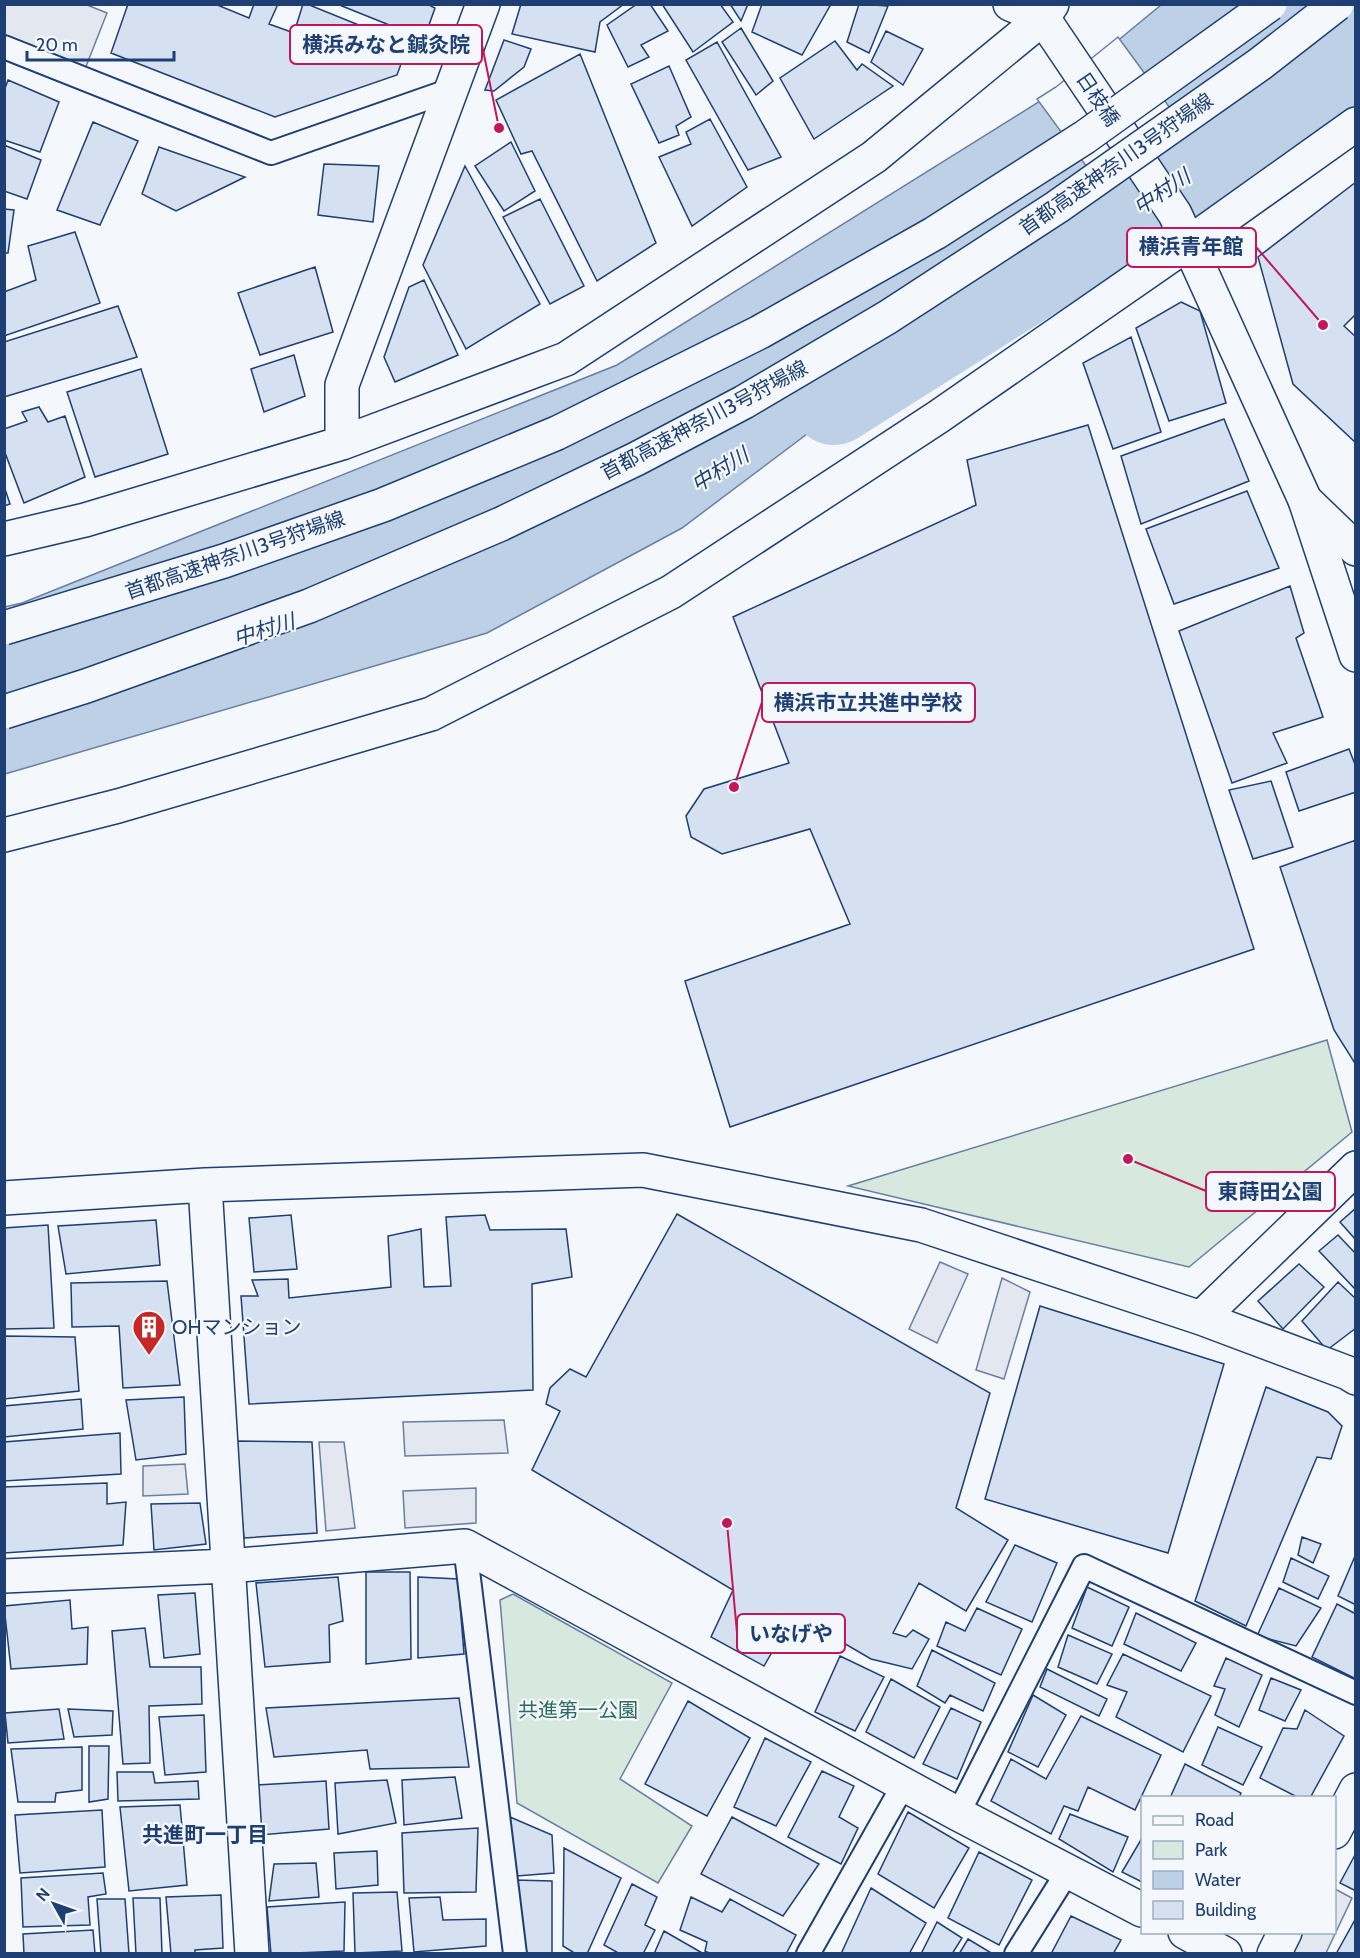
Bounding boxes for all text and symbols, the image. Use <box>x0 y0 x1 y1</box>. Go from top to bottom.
scale bar <box>27 24 174 62</box>
callout: 横浜みなと鍼灸院 <box>290 25 482 64</box>
text: 横浜みなと鍼灸院 <box>302 32 470 57</box>
text: 20 m <box>36 34 78 56</box>
street label: 日枝橋 <box>1071 67 1125 131</box>
street label: 首都高速神奈川3号狩場線 <box>1015 88 1217 240</box>
water label: 中村川 <box>1129 162 1196 220</box>
callout: 横浜青年館 <box>1127 228 1256 267</box>
text: 横浜青年館 <box>1139 234 1244 259</box>
street label: 首都高速神奈川3号狩場線 <box>596 355 812 485</box>
water label: 中村川 <box>686 441 755 497</box>
street label: 首都高速神奈川3号狩場線 <box>122 506 348 604</box>
water label: 中村川 <box>230 608 300 651</box>
callout: 横浜市立共進中学校 <box>762 683 975 722</box>
text: 横浜市立共進中学校 <box>774 690 963 715</box>
callout: 東蒔田公園 <box>1206 1172 1335 1211</box>
text: 東蒔田公園 <box>1218 1179 1323 1204</box>
building icon: OHマンション <box>131 1309 167 1356</box>
place label: OHマンション <box>172 1315 302 1339</box>
callout: いなげや <box>737 1614 845 1653</box>
text: いなげや <box>749 1621 833 1646</box>
park label: 共進第一公園 <box>518 1698 638 1722</box>
legend <box>1141 1796 1336 1934</box>
text: Road <box>1195 1809 1234 1831</box>
district label: 共進町一丁目 <box>142 1822 268 1847</box>
text: Park <box>1195 1839 1228 1861</box>
text: Water <box>1195 1869 1241 1891</box>
north arrow <box>24 1874 84 1934</box>
text: N <box>32 1884 54 1905</box>
text: Building <box>1195 1899 1257 1921</box>

